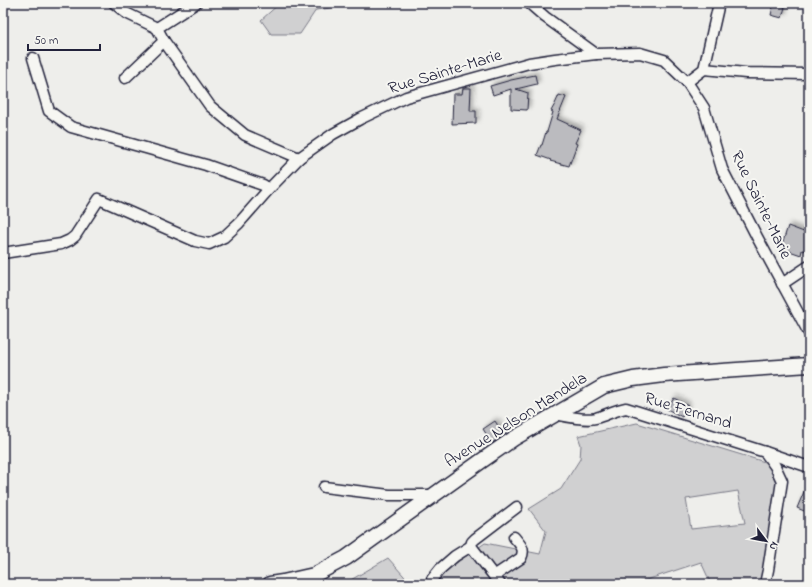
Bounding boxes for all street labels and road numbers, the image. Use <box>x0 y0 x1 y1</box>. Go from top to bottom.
street label: Rue Sainte-Marie <box>385 43 505 101</box>
street label: Rue Sainte-Marie <box>724 147 798 264</box>
street label: Avenue Nelson Mandela <box>440 366 592 474</box>
street label: Rue Fernand <box>641 386 735 436</box>

